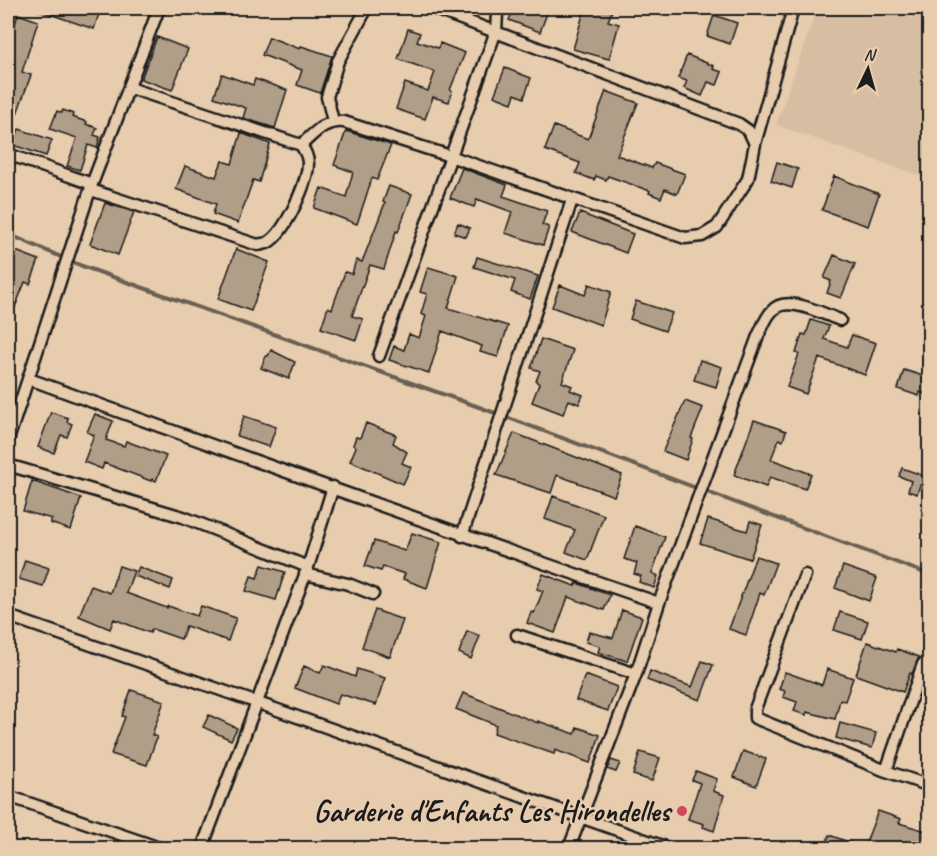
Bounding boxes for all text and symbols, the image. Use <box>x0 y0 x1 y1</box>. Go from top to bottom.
north arrow <box>838 39 898 99</box>
text: N <box>863 45 878 66</box>
place label: Garderie d'Enfants Les Hirondelles <box>313 792 673 830</box>
marker: Garderie d'Enfants Les Hirondelles <box>675 804 689 818</box>

